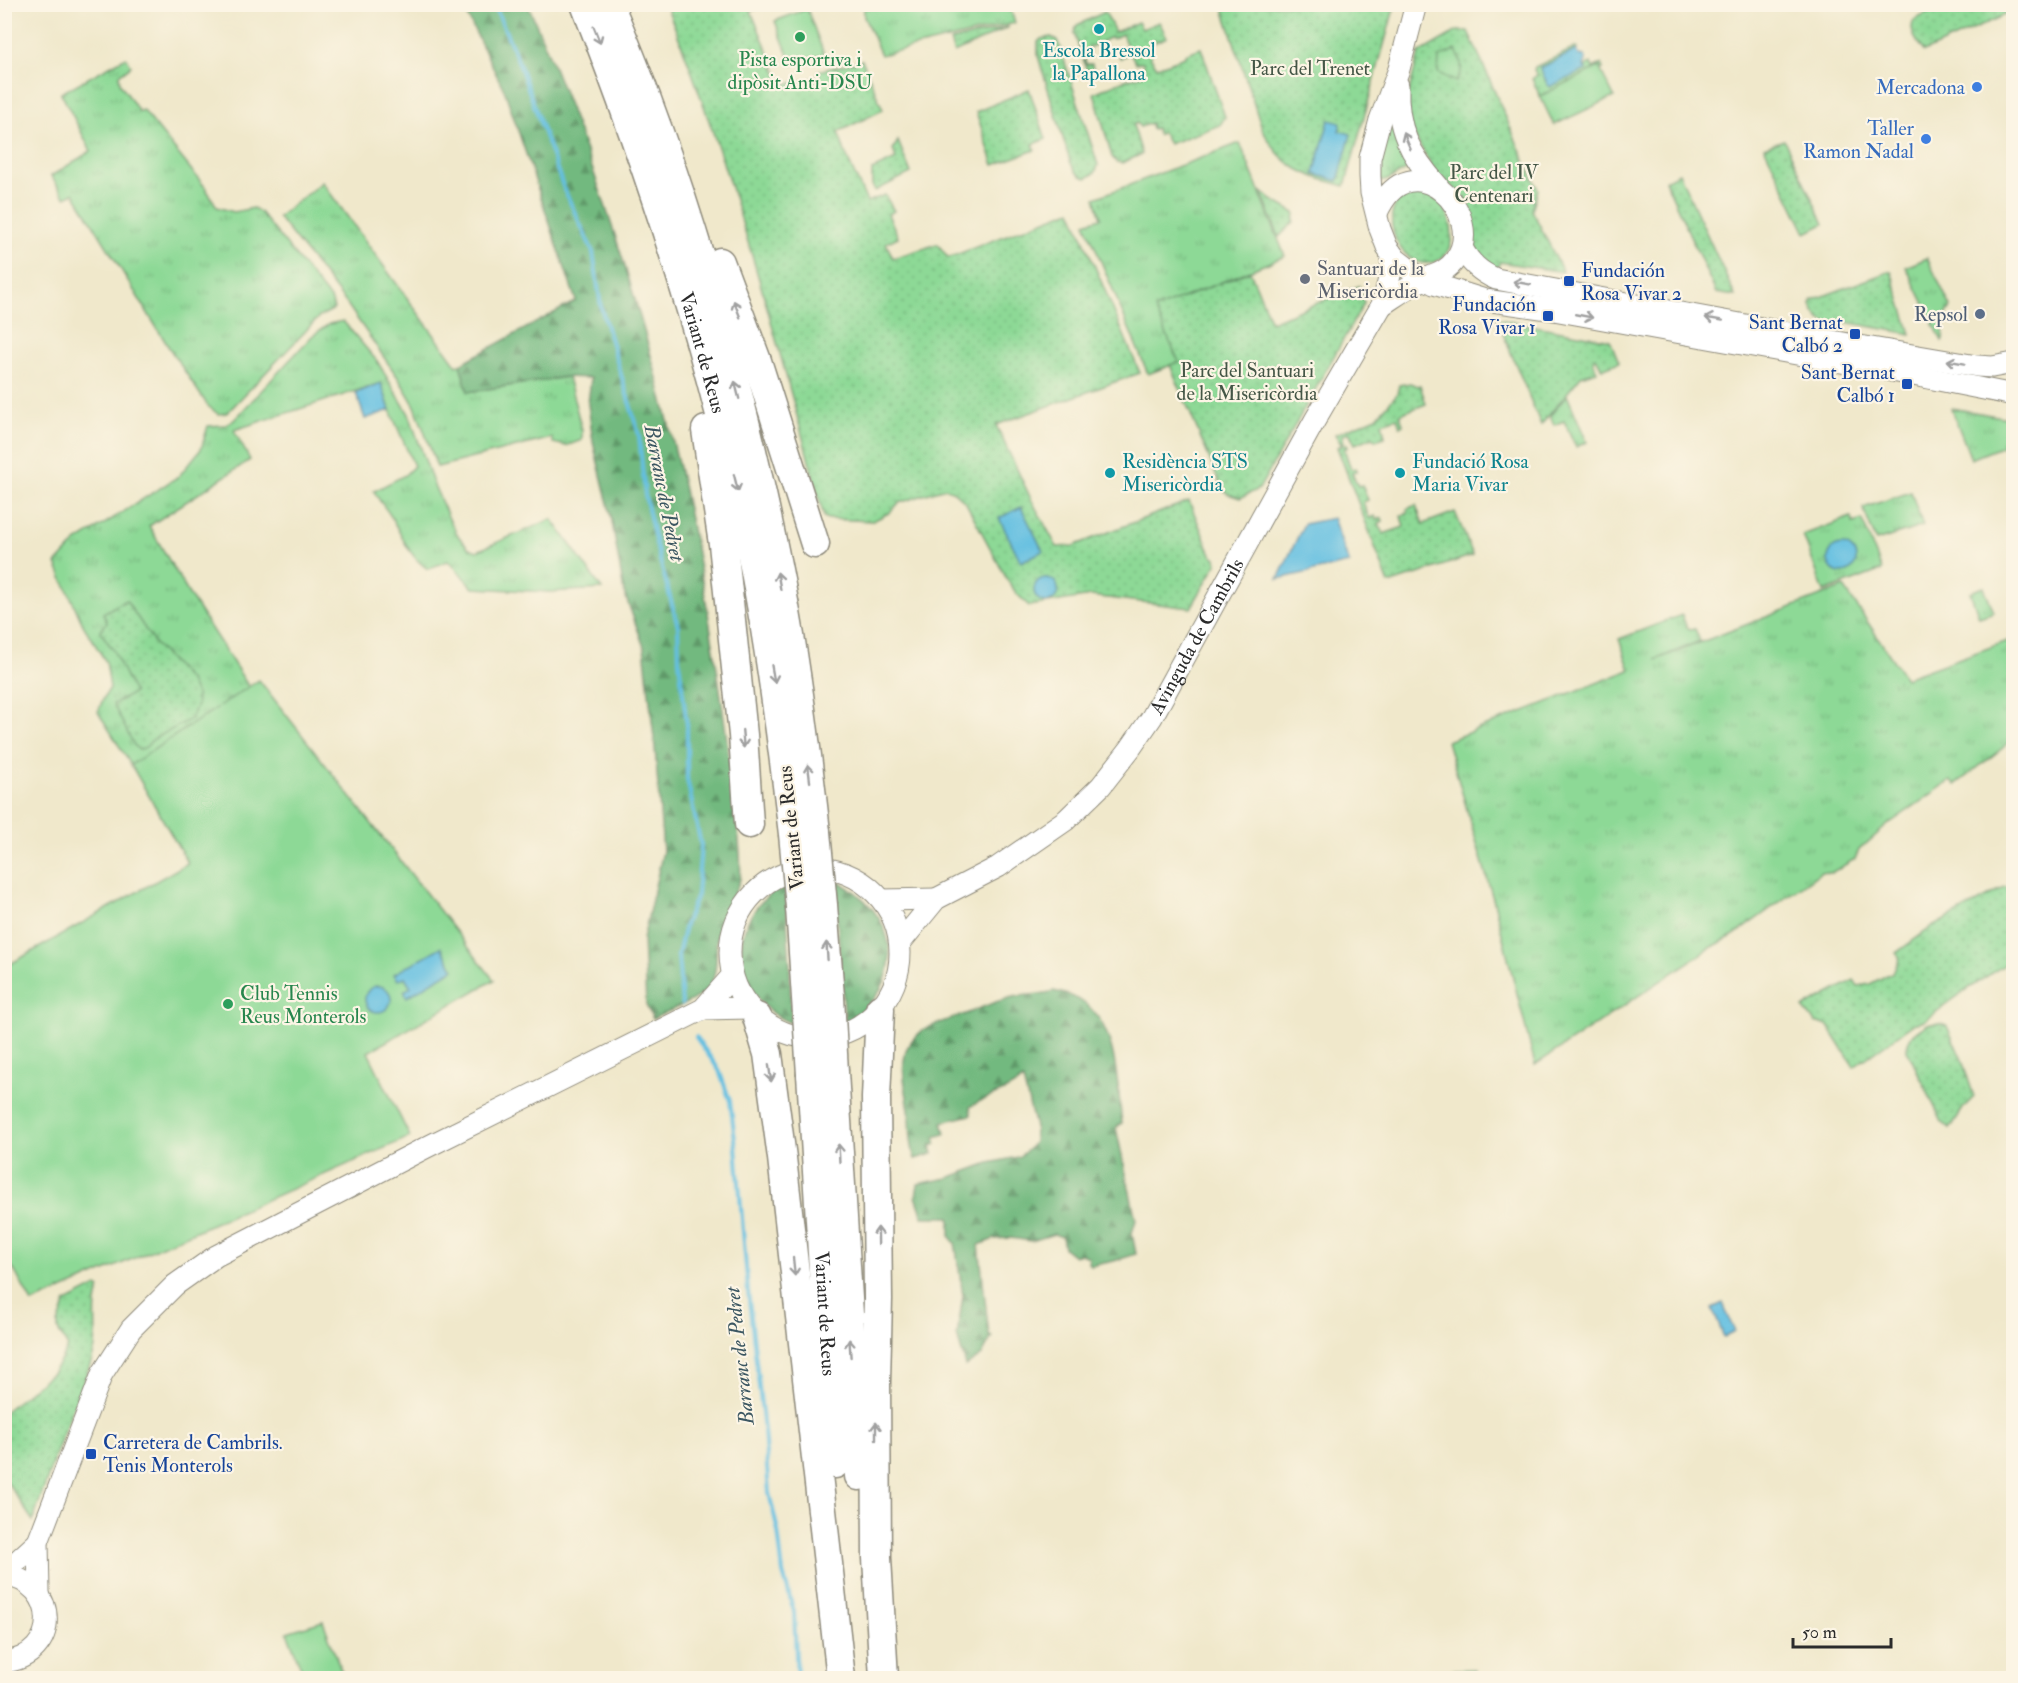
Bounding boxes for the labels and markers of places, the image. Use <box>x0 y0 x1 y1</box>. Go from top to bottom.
marker: Escola Bressol la Papallona <box>1092 22 1106 36</box>
marker: Pista esportiva i dipòsit Anti-DSU <box>793 30 807 44</box>
place label: Escola Bressol la Papallona <box>1042 38 1156 87</box>
place label: Pista esportiva i dipòsit Anti-DSU <box>728 47 873 96</box>
place label: Mercadona <box>1876 75 1966 100</box>
marker: Mercadona <box>1970 80 1984 94</box>
place label: Taller Ramon Nadal <box>1803 116 1915 164</box>
marker: Taller Ramon Nadal <box>1919 132 1933 146</box>
place label: Santuari de la Misericòrdia <box>1317 256 1425 304</box>
place label: Fundación Rosa Vivar 2 <box>1581 258 1682 306</box>
marker: Santuari de la Misericòrdia <box>1298 272 1312 286</box>
marker: Fundación Rosa Vivar 2 <box>1562 274 1576 288</box>
place label: Fundación Rosa Vivar 1 <box>1438 292 1536 340</box>
place label: Repsol <box>1914 302 1968 328</box>
marker: Repsol <box>1973 307 1987 321</box>
marker: Fundación Rosa Vivar 1 <box>1541 309 1555 323</box>
place label: Sant Bernat Calbó 2 <box>1749 310 1844 358</box>
marker: Sant Bernat Calbó 2 <box>1848 327 1862 341</box>
place label: Sant Bernat Calbó 1 <box>1801 360 1896 408</box>
marker: Sant Bernat Calbó 1 <box>1900 377 1914 391</box>
place label: Residència STS Misericòrdia <box>1122 449 1248 497</box>
place label: Fundació Rosa Maria Vivar <box>1412 449 1529 497</box>
marker: Residència STS Misericòrdia <box>1103 466 1117 480</box>
marker: Fundació Rosa Maria Vivar <box>1393 466 1407 480</box>
place label: Club Tennis Reus Monterols <box>240 981 367 1029</box>
marker: Club Tennis Reus Monterols <box>221 997 235 1011</box>
place label: Carretera de Cambrils. Tenis Monterols <box>103 1430 283 1478</box>
marker: Carretera de Cambrils. Tenis Monterols <box>84 1447 98 1461</box>

